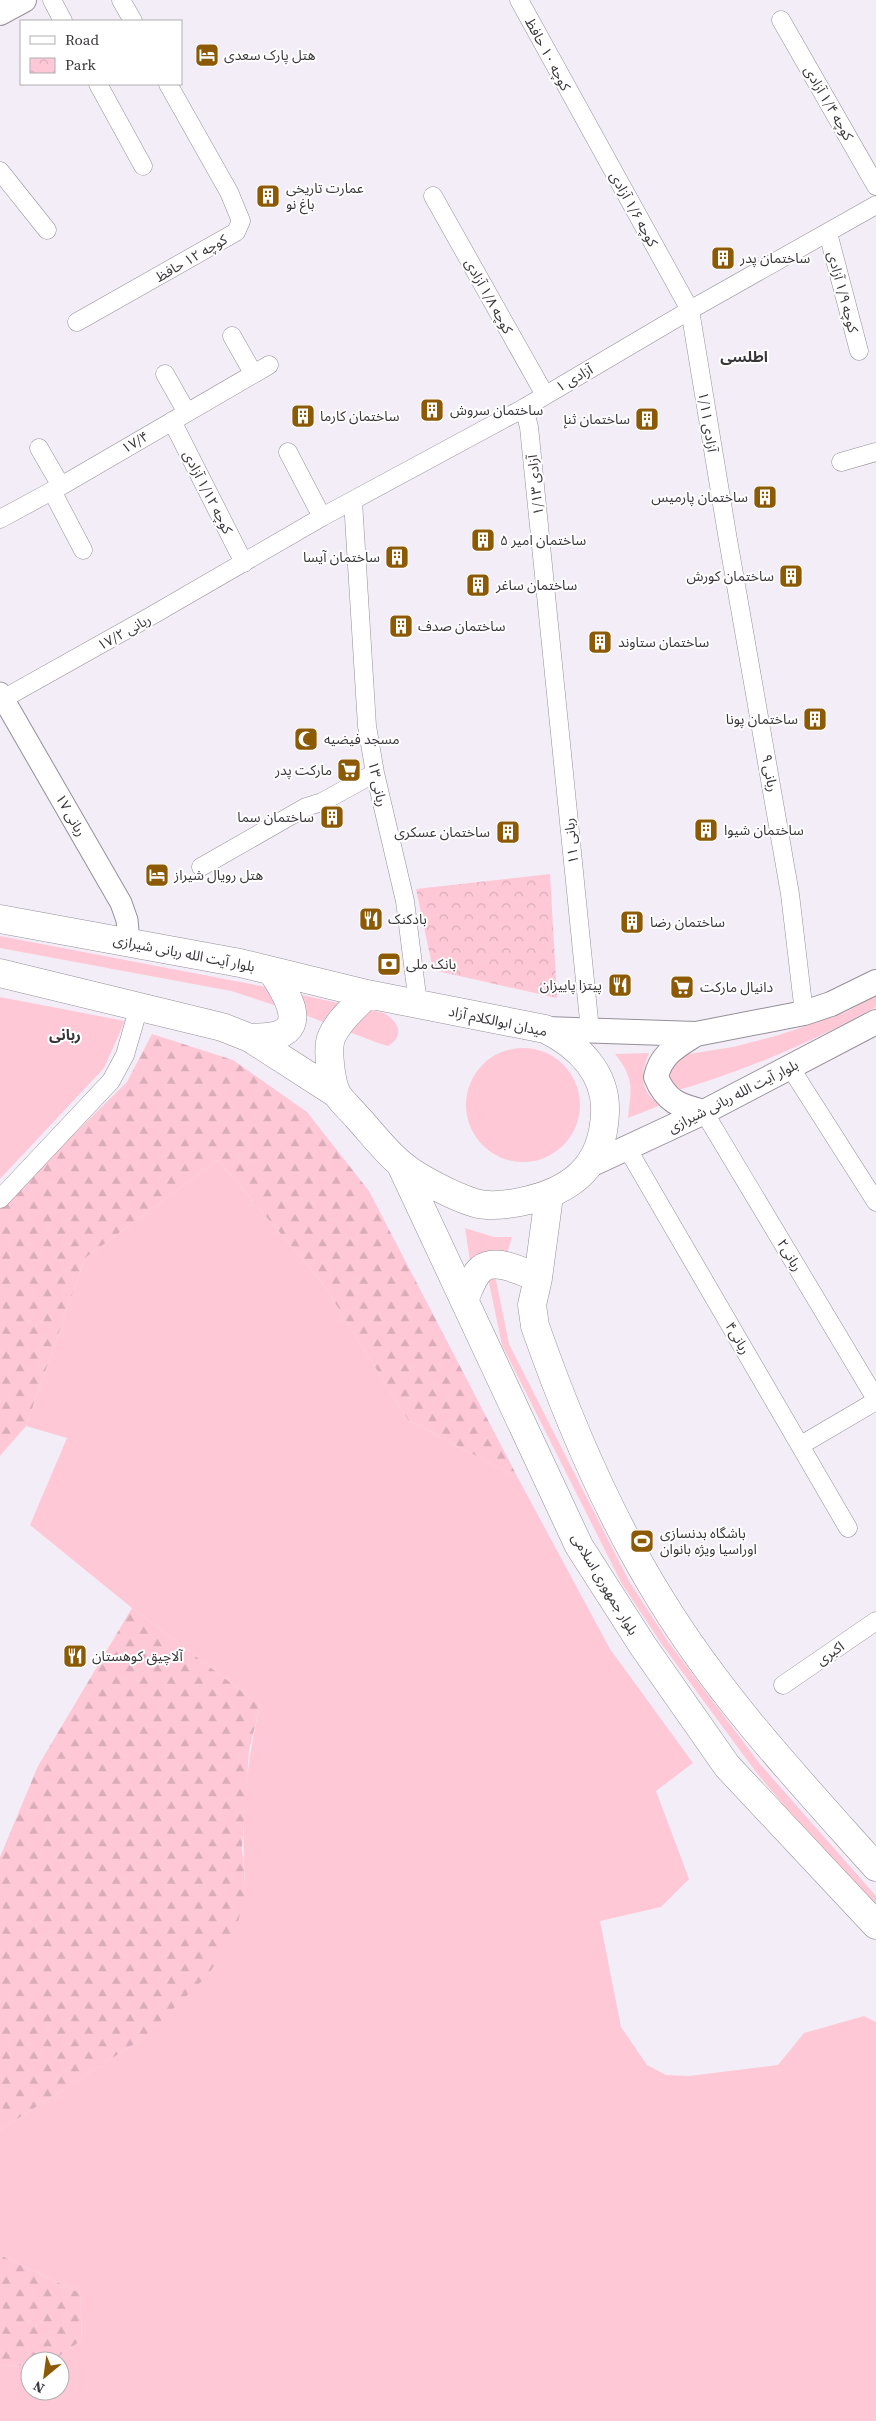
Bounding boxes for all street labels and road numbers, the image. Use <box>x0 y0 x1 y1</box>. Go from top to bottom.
street label: کوچه ۱۰ حافظ <box>520 14 576 94</box>
street label: کوچه ۱/۴ آزادی <box>799 62 859 144</box>
street label: کوچه ۱/۶ آزادی <box>605 168 663 251</box>
street label: کوچه ۱۲ حافظ <box>151 229 231 287</box>
street label: کوچه ۱/۹ آزادی <box>823 249 864 335</box>
street label: کوچه ۱/۸ آزادی <box>460 255 518 338</box>
street label: آزادی ۱ <box>552 359 597 397</box>
street label: آزادی ۱/۱۱ <box>693 390 723 454</box>
street label: ۱۷/۴ <box>118 426 152 458</box>
street label: کوچه ۱/۱۲ آزادی <box>178 447 238 537</box>
street label: آزادی ۱/۱۳ <box>522 453 548 516</box>
street label: ربانی ۱۷/۲ <box>94 609 154 655</box>
street label: ربانی ۹ <box>757 753 783 793</box>
street label: ربانی ۱۳ <box>363 759 393 809</box>
street label: ربانی ۱۷ <box>51 790 91 840</box>
street label: ربانی ۱۱ <box>559 817 583 865</box>
street label: بلوار آیت الله ربانی شیرازی <box>111 929 257 977</box>
street label: میدان ابوالکلام آزاد <box>447 1001 549 1042</box>
street label: بلوار آیت الله ربانی شیرازی <box>664 1054 802 1138</box>
street label: ربانی۲ <box>773 1235 807 1275</box>
street label: ربانی۴ <box>721 1318 755 1358</box>
street label: بلوار جمهوری اسلامی <box>567 1529 643 1639</box>
street label: اکبری <box>812 1636 848 1670</box>

